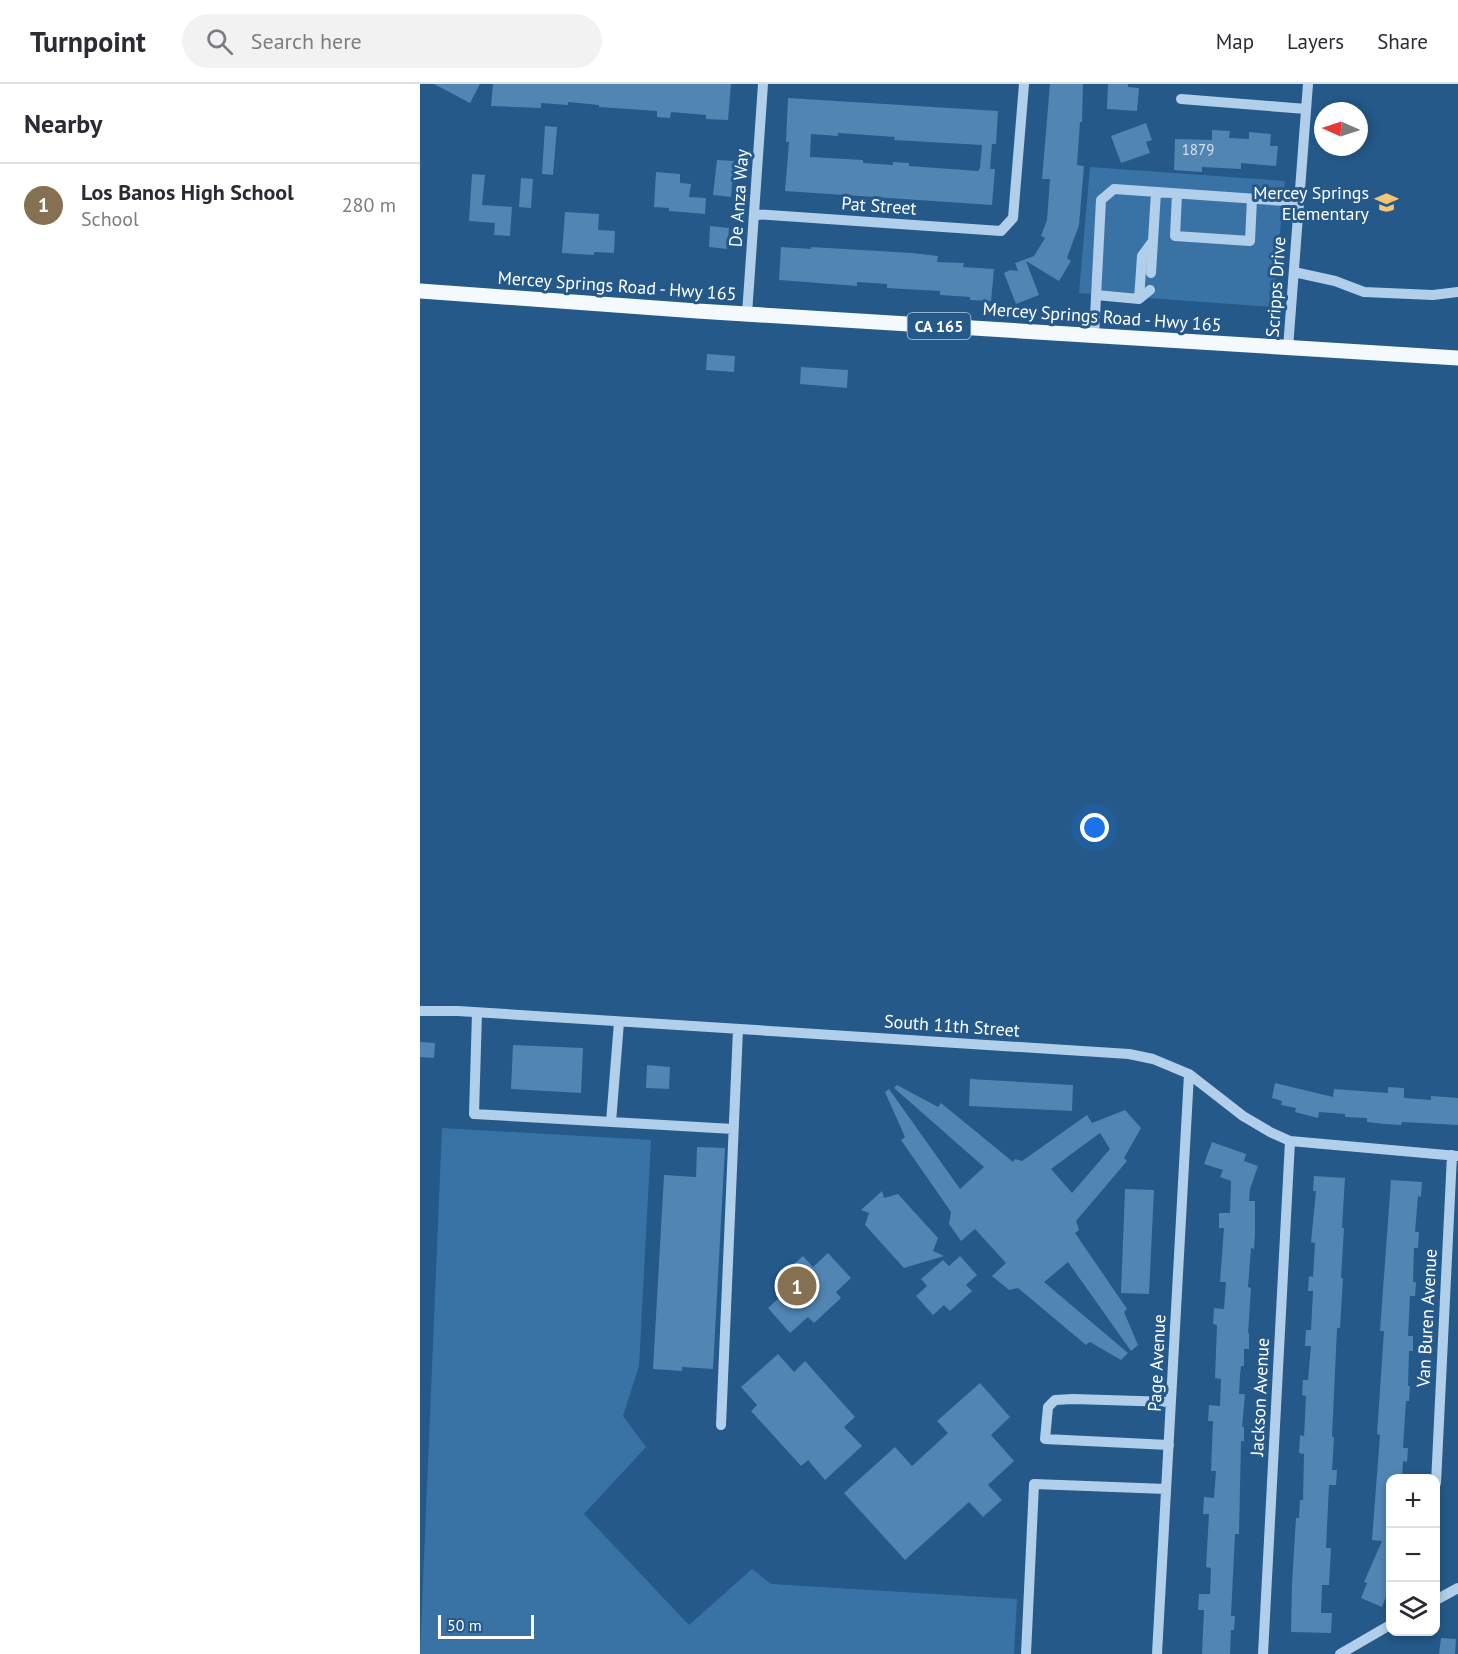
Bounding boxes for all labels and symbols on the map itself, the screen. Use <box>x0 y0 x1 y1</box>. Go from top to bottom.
north arrow <box>1314 102 1368 156</box>
house number: 1879 <box>1182 140 1214 159</box>
street label: De Anza Way <box>724 147 753 248</box>
place label: Mercey Springs Elementary <box>1253 181 1370 225</box>
school or university icon: Mercey Springs Elementary <box>1374 190 1400 216</box>
street label: Pat Street <box>841 191 917 220</box>
street label: Scripps Drive <box>1261 236 1290 338</box>
street label: Mercey Springs Road - Hwy 165 <box>497 266 737 305</box>
street label: Mercey Springs Road - Hwy 165 <box>982 297 1222 336</box>
road number: CA 165 <box>908 313 970 339</box>
your location <box>1080 813 1109 842</box>
street label: South 11th Street <box>883 1009 1021 1042</box>
street label: Van Buren Avenue <box>1411 1248 1442 1389</box>
pin: 1 <box>778 1264 817 1308</box>
street label: Page Avenue <box>1142 1314 1171 1412</box>
street label: Jackson Avenue <box>1245 1337 1274 1458</box>
scale bar <box>438 1612 534 1640</box>

